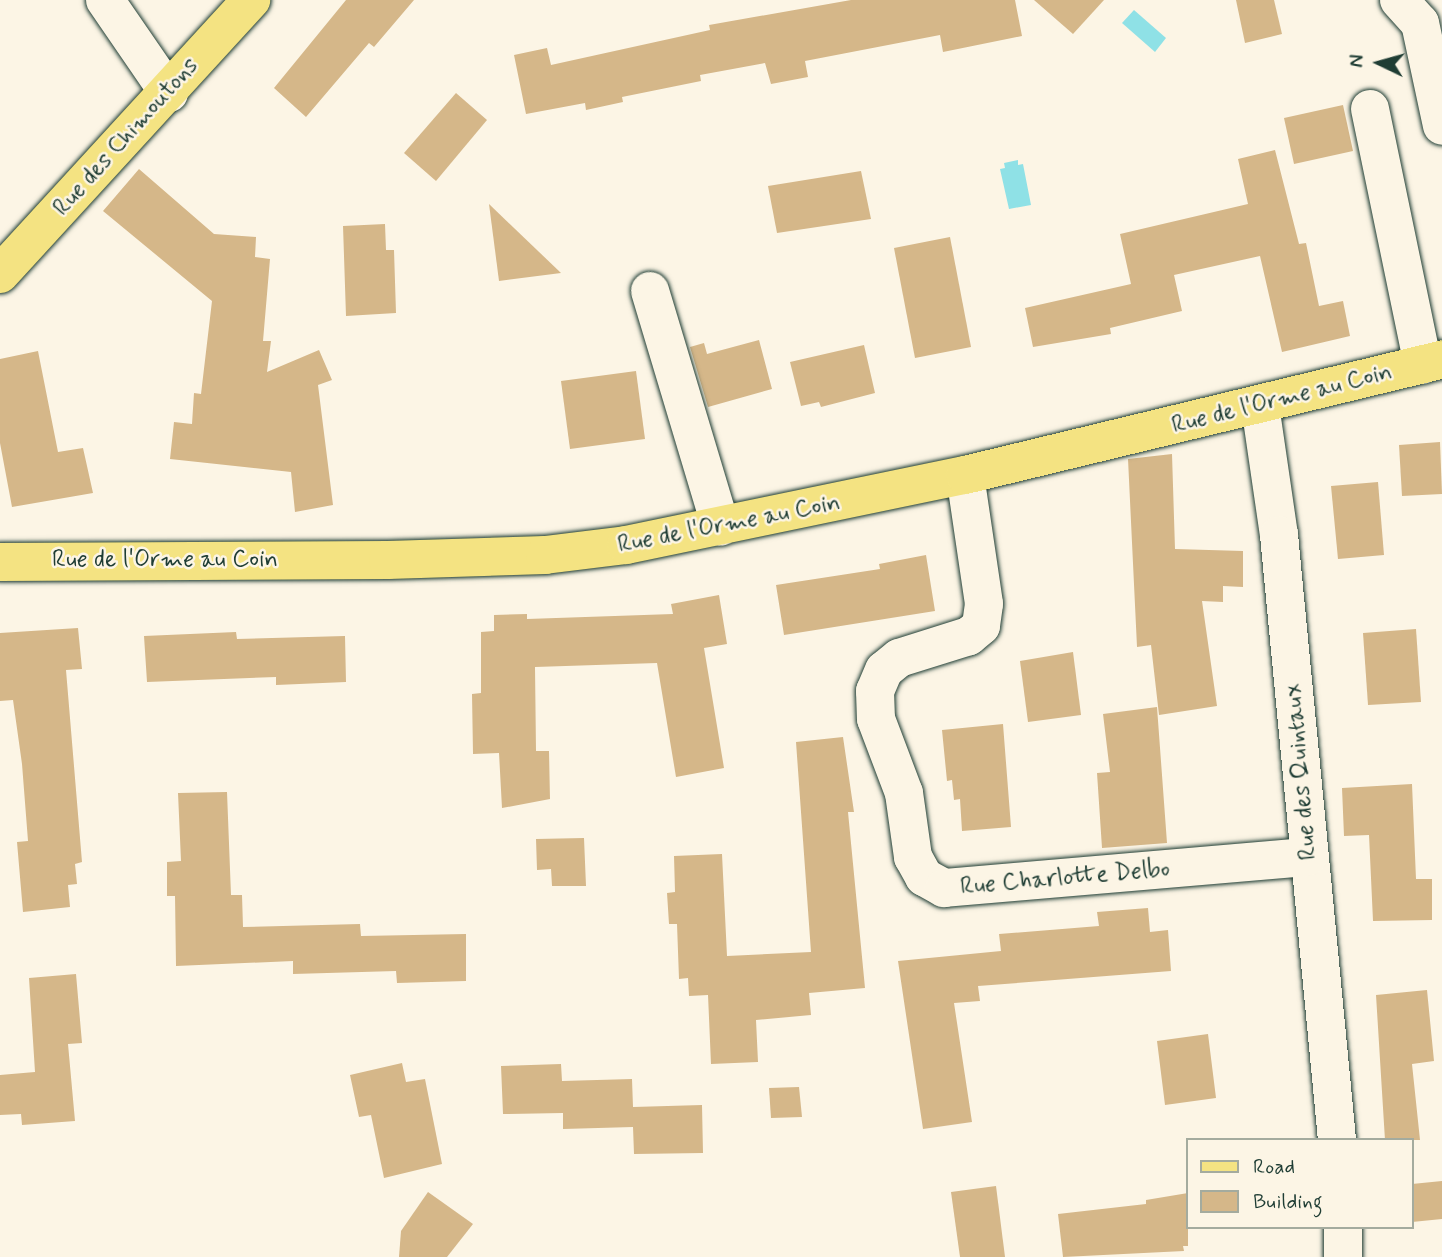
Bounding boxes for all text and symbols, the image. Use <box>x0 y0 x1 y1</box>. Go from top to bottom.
north arrow <box>1344 28 1414 98</box>
street label: Rue des Chimoutons <box>44 48 208 226</box>
text: N <box>1345 54 1371 69</box>
street label: Rue de l'Orme au Coin <box>1170 358 1394 440</box>
street label: Rue de l'Orme au Coin <box>617 489 841 559</box>
street label: Rue de l'Orme au Coin <box>54 546 276 574</box>
street label: Rue des Quintaux <box>1279 681 1323 863</box>
street label: Rue Charlotte Delbo <box>960 855 1170 901</box>
legend <box>1186 1138 1414 1229</box>
text: Road <box>1253 1153 1295 1181</box>
text: Building <box>1253 1188 1323 1216</box>

